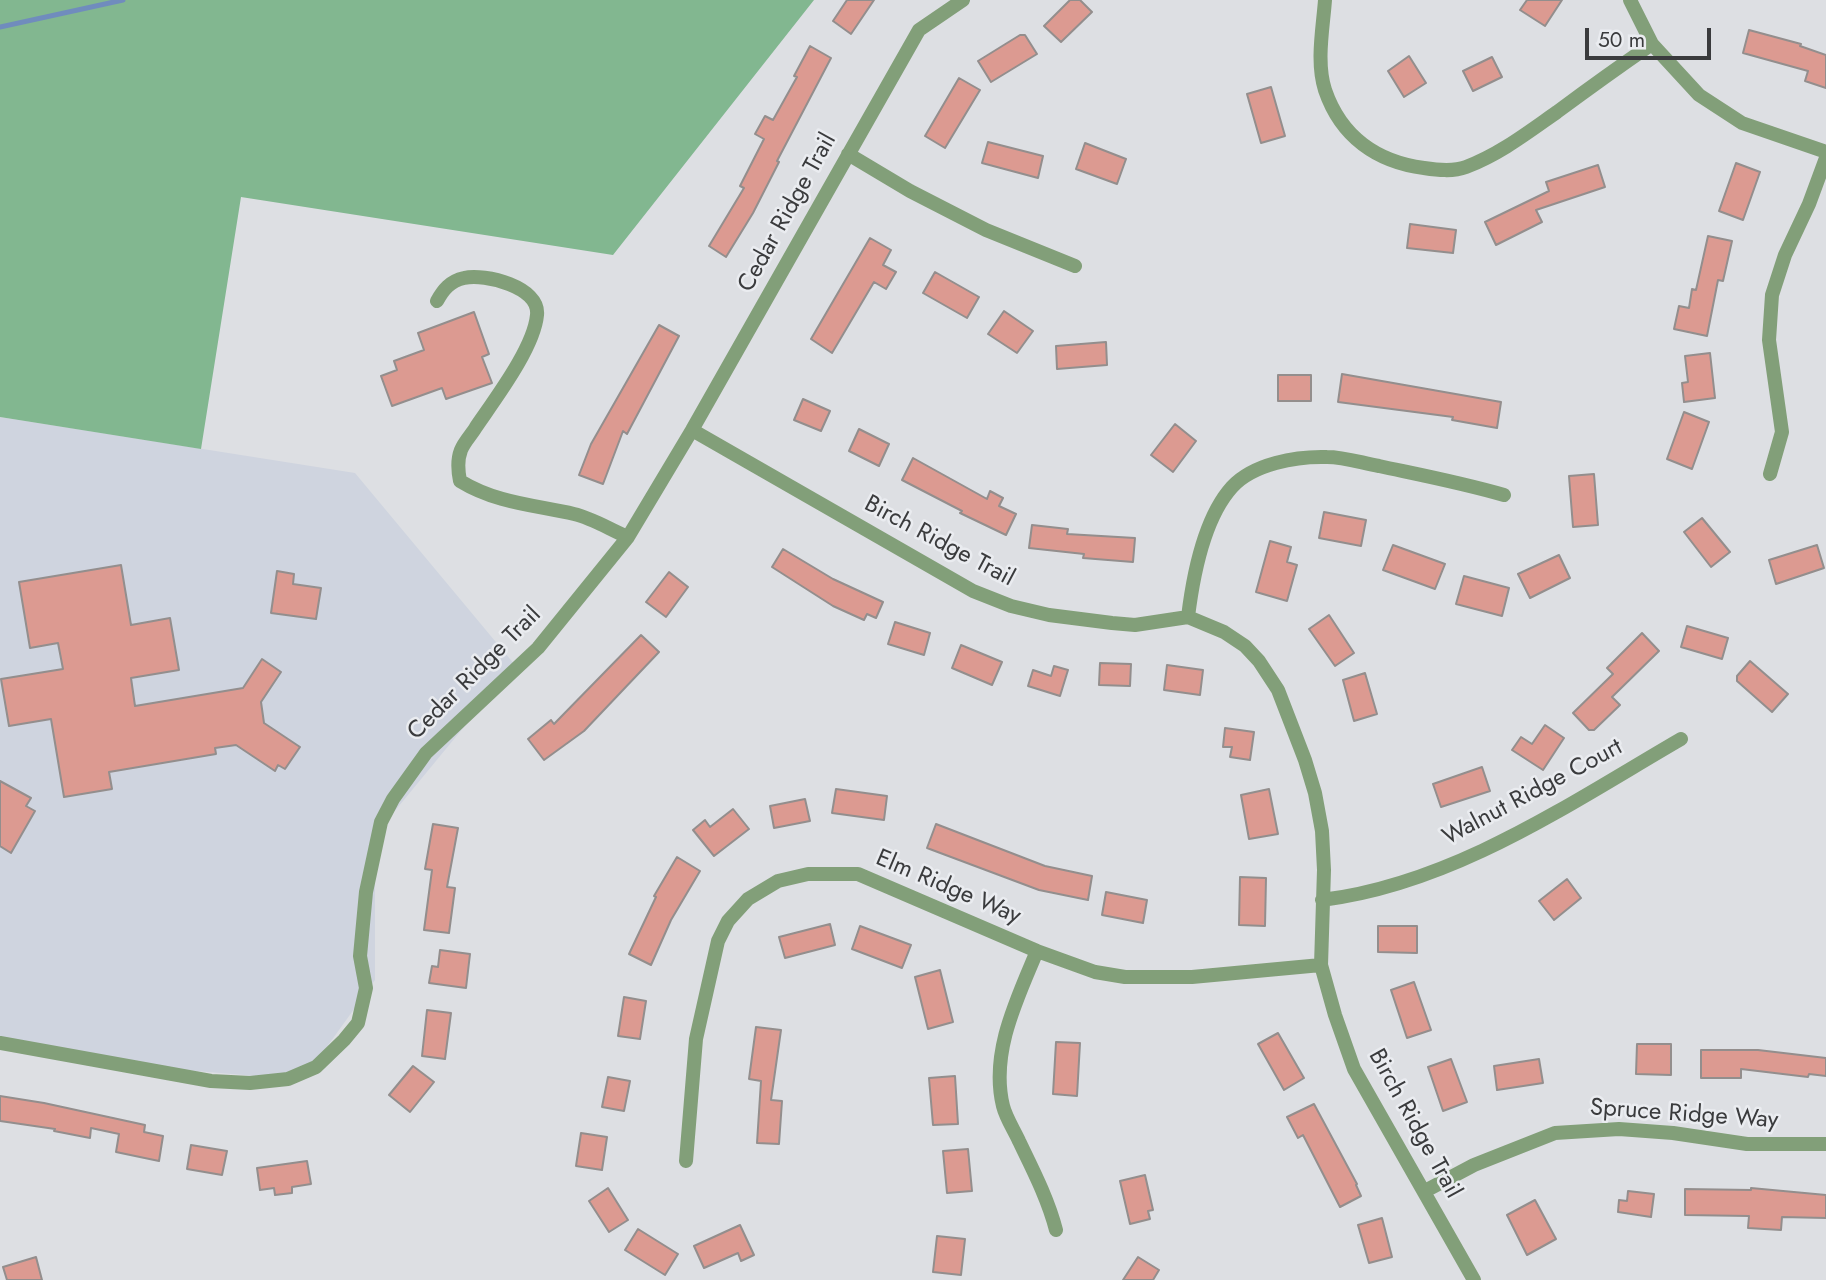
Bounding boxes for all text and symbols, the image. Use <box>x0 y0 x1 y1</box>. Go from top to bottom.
scale bar <box>1588 14 1714 58</box>
text: 50 m <box>1598 25 1645 55</box>
street label: Cedar Ridge Trail <box>733 129 843 297</box>
street label: Birch Ridge Trail <box>859 490 1019 594</box>
street label: Cedar Ridge Trail <box>402 601 548 747</box>
street label: Walnut Ridge Court <box>1438 733 1628 853</box>
street label: Elm Ridge Way <box>871 845 1025 931</box>
street label: Birch Ridge Trail <box>1361 1044 1467 1204</box>
street label: Spruce Ridge Way <box>1589 1094 1779 1136</box>

